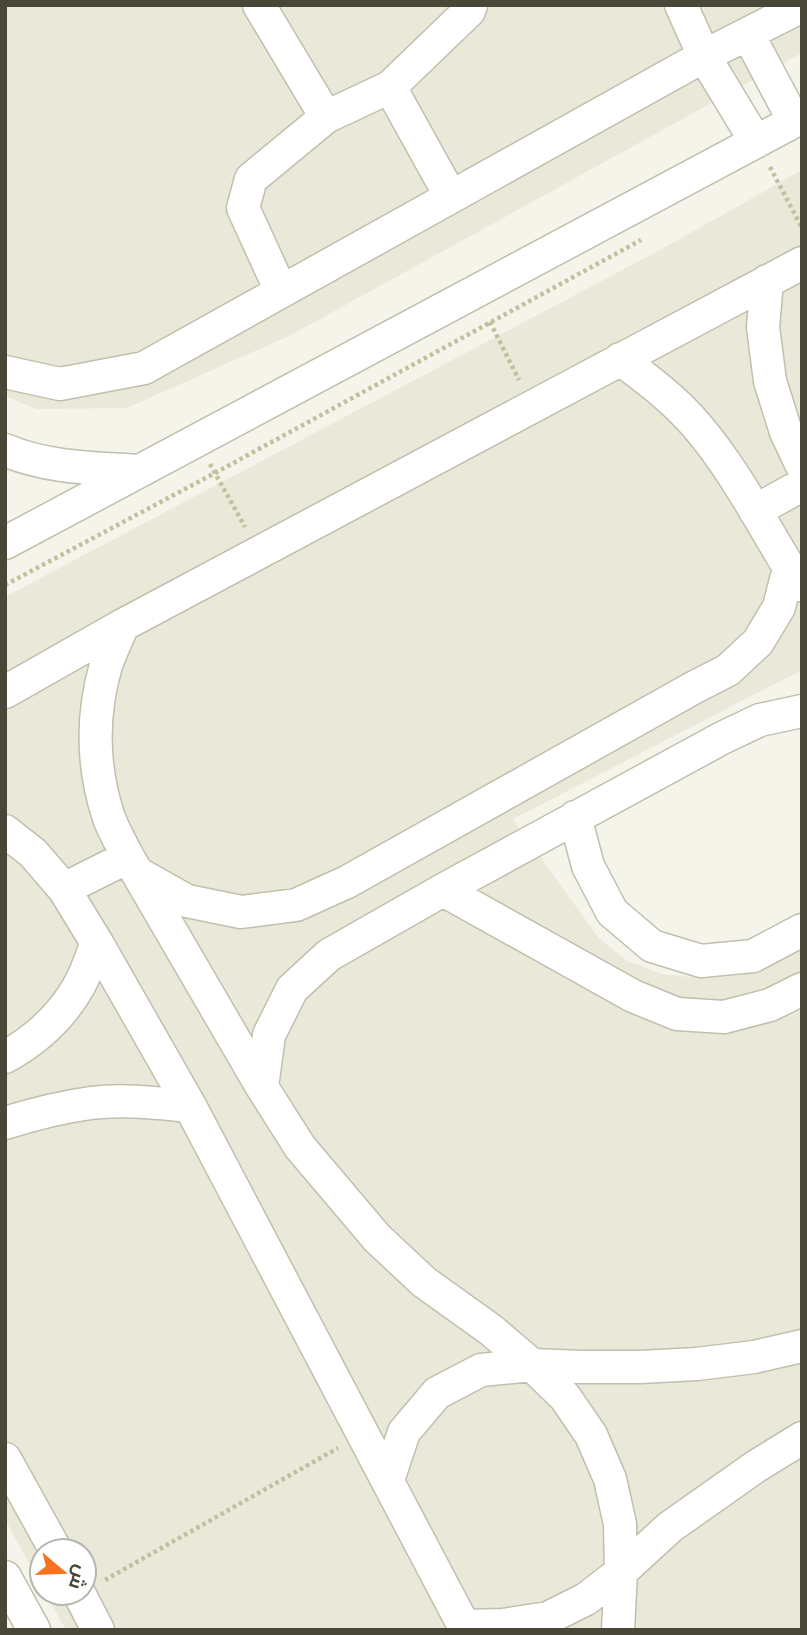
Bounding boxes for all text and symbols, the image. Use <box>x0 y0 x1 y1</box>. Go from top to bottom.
north arrow <box>28 1537 98 1607</box>
text: ش <box>64 1562 93 1593</box>

